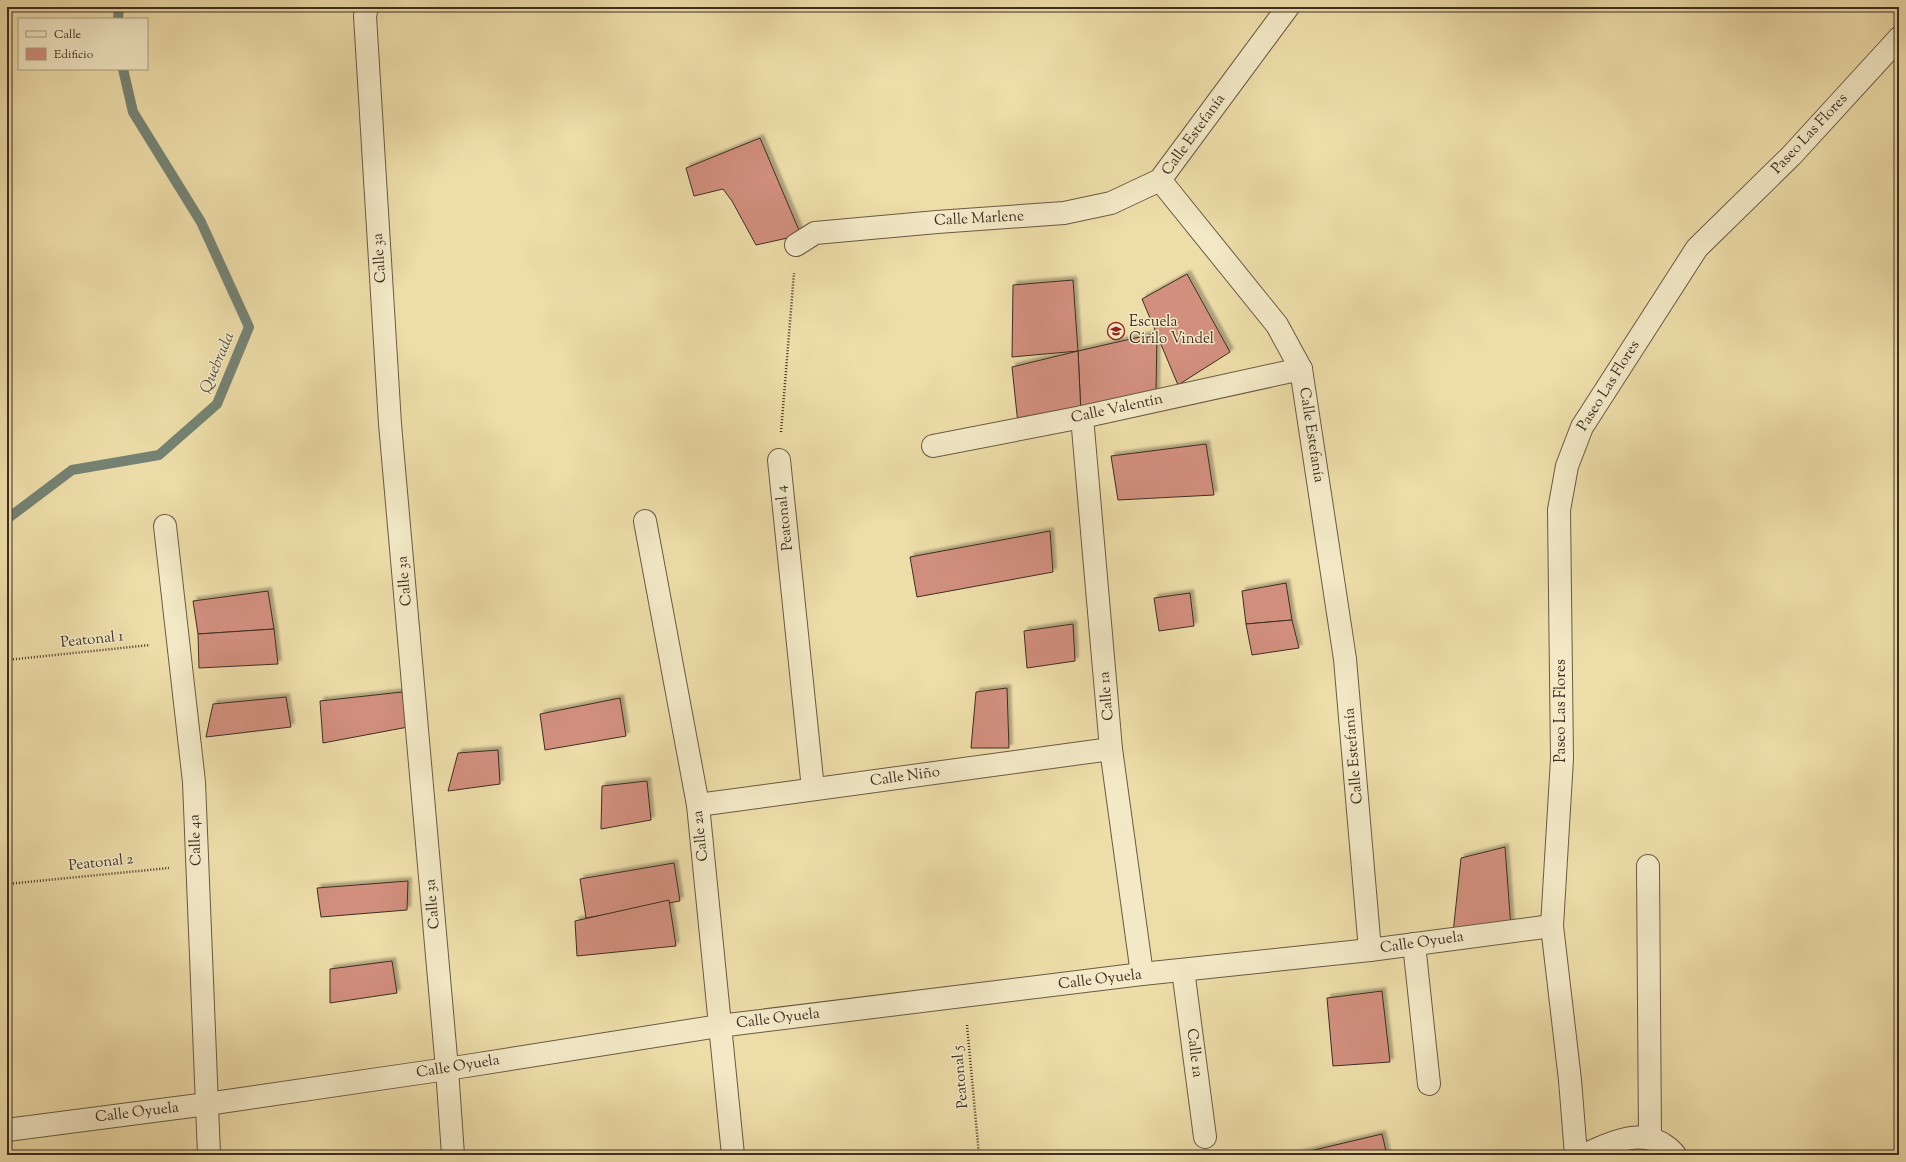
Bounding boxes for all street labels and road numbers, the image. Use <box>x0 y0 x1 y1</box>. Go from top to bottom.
street label: Paseo Las Flores <box>1767 89 1853 179</box>
street label: Calle Estefanía <box>1157 90 1231 180</box>
street label: Calle Marlene <box>934 206 1024 232</box>
street label: Calle 3a <box>368 232 392 284</box>
street label: Paseo Las Flores <box>1573 336 1645 435</box>
street label: Calle Estefanía <box>1293 386 1329 484</box>
street label: Calle Valentín <box>1069 389 1165 429</box>
street label: Peatonal 4 <box>771 484 799 552</box>
street label: Calle 3a <box>392 555 418 607</box>
street label: Peatonal 1 <box>59 626 125 654</box>
street label: Paseo Las Flores <box>1551 659 1572 763</box>
street label: Calle 1a <box>1094 670 1120 721</box>
street label: Calle Estefanía <box>1339 707 1369 805</box>
street label: Calle Niño <box>869 762 941 792</box>
street label: Calle 2a <box>688 809 714 863</box>
street label: Calle 4a <box>185 814 207 866</box>
street label: Peatonal 2 <box>68 849 134 877</box>
street label: Calle 3a <box>420 878 446 930</box>
street label: Calle Oyuela <box>1379 927 1465 959</box>
street label: Calle Oyuela <box>1057 964 1143 996</box>
street label: Calle Oyuela <box>735 1003 821 1035</box>
street label: Calle 1a <box>1181 1027 1207 1079</box>
street label: Peatonal 5 <box>948 1045 974 1109</box>
street label: Calle Oyuela <box>415 1050 501 1084</box>
street label: Calle Oyuela <box>94 1097 180 1129</box>

